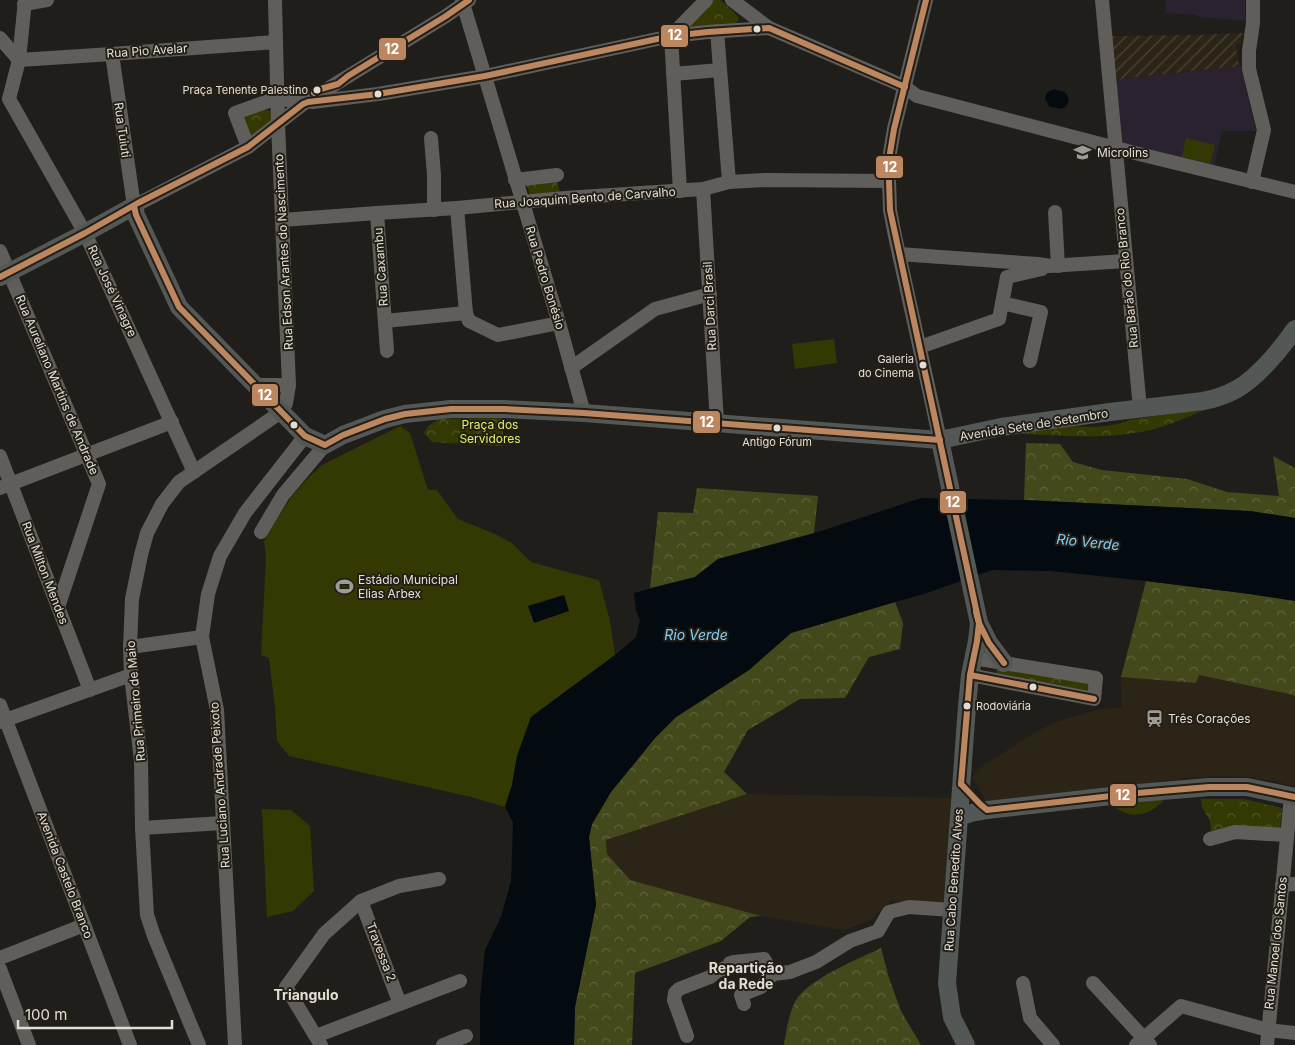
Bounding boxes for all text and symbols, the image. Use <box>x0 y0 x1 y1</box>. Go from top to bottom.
line badge: 12 <box>660 24 689 48</box>
unlabelled marker <box>752 24 762 34</box>
text: 12 <box>668 26 683 43</box>
line badge: 12 <box>378 37 407 61</box>
street label: Rua Pio Avelar <box>106 40 188 61</box>
text: 12 <box>385 40 400 57</box>
place label: Praça Tenente Palestino <box>182 83 308 97</box>
marker: Praça Tenente Palestino <box>312 85 322 95</box>
unlabelled marker <box>373 89 383 99</box>
street label: Rua Tuiuti <box>111 101 134 159</box>
school or university icon: Microlins <box>1073 143 1093 163</box>
place label: Microlins <box>1097 145 1148 160</box>
street label: Rua Edson Arantes do Nascimento <box>271 154 296 350</box>
line badge: 12 <box>875 155 904 179</box>
text: 12 <box>883 158 898 175</box>
street label: Rua Joaquim Bento de Carvalho <box>494 184 676 211</box>
street label: Rua Barão do Rio Branco <box>1112 207 1141 349</box>
street label: Rua Pedro Bonésio <box>523 224 568 331</box>
street label: Rua Caxambu <box>370 227 391 307</box>
street label: Rua José Vinagre <box>85 243 140 339</box>
street label: Rua Darci Brasil <box>700 261 719 351</box>
street label: Rua Aureliano Martins de Andrade <box>13 293 102 477</box>
place label: Galeria do Cinema <box>858 352 914 380</box>
marker: Galeria do Cinema <box>918 360 928 370</box>
line badge: 12 <box>251 383 279 407</box>
text: 12 <box>258 386 273 403</box>
street label: Avenida Sete de Setembro <box>959 405 1109 444</box>
line badge: 12 <box>692 410 721 434</box>
text: 12 <box>700 413 715 430</box>
park label: Praça dos Servidores <box>459 417 521 446</box>
unlabelled marker <box>289 420 299 430</box>
marker: Antigo Fórum <box>772 423 782 433</box>
place label: Antigo Fórum <box>742 435 812 449</box>
line badge: 12 <box>939 490 967 514</box>
text: 12 <box>946 493 961 510</box>
street label: Rua Milton Mendes <box>19 519 72 626</box>
water label: Rio Verde <box>1056 530 1120 553</box>
place label: Estádio Municipal Elias Arbex <box>358 572 458 601</box>
sports icon: Estádio Municipal Elias Arbex <box>334 577 354 597</box>
water label: Rio Verde <box>664 626 728 643</box>
street label: Rua Primeiro de Maio <box>123 640 148 762</box>
unlabelled marker <box>1028 682 1038 692</box>
place label: Rodoviária <box>976 699 1031 713</box>
street label: Rua Luciano Andrade Peixoto <box>206 701 233 869</box>
marker: Rodoviária <box>962 701 972 711</box>
station icon: Três Corações <box>1144 709 1164 729</box>
place label: Três Corações <box>1168 711 1251 726</box>
line badge: 12 <box>1109 783 1137 807</box>
text: 12 <box>1116 786 1131 803</box>
street label: Rua Cabo Benedito Alves <box>941 808 966 952</box>
street label: Avenida Castelo Branco <box>34 809 97 940</box>
street label: Rua Manoel dos Santos <box>1261 876 1290 1010</box>
street label: Travessa 2 <box>363 920 400 983</box>
district label: Repartição da Rede <box>709 959 784 992</box>
district label: Triangulo <box>274 986 339 1003</box>
scale bar <box>18 998 171 1030</box>
text: 100 m <box>25 1005 67 1024</box>

